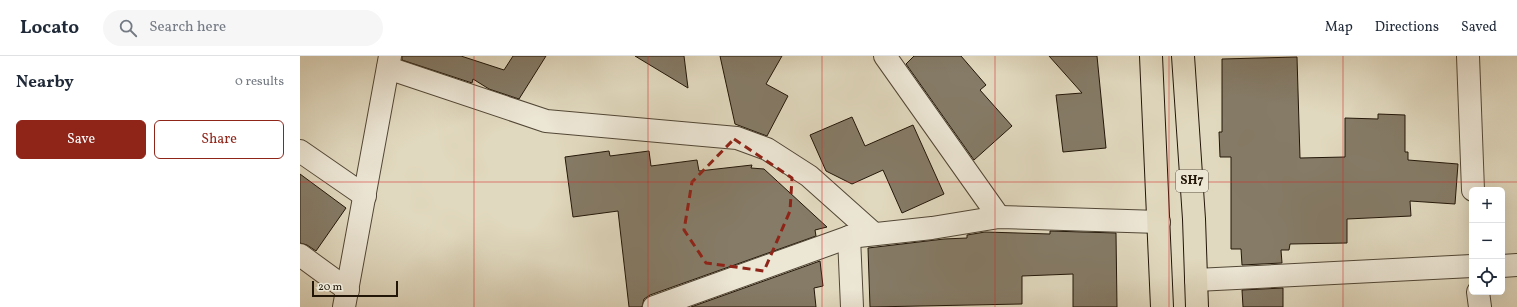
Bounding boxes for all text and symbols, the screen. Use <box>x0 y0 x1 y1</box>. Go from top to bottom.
search box <box>103 10 383 46</box>
text: Locato <box>20 15 79 41</box>
icon: search <box>117 17 139 39</box>
text: Search here <box>149 17 226 38</box>
text: Map <box>1325 18 1353 37</box>
text: Directions <box>1375 18 1439 37</box>
text: Saved <box>1461 18 1497 37</box>
text: Nearby <box>16 71 74 94</box>
text: 0 results <box>235 73 284 91</box>
button: Save <box>16 120 146 159</box>
button: Share <box>154 120 284 159</box>
road number: SH7 <box>1176 170 1208 192</box>
map controls <box>1469 187 1505 295</box>
button: + <box>1469 187 1505 223</box>
button: − <box>1469 223 1505 259</box>
button: locate <box>1469 259 1505 295</box>
scale bar <box>312 279 398 298</box>
text: 20 m <box>318 280 342 295</box>

